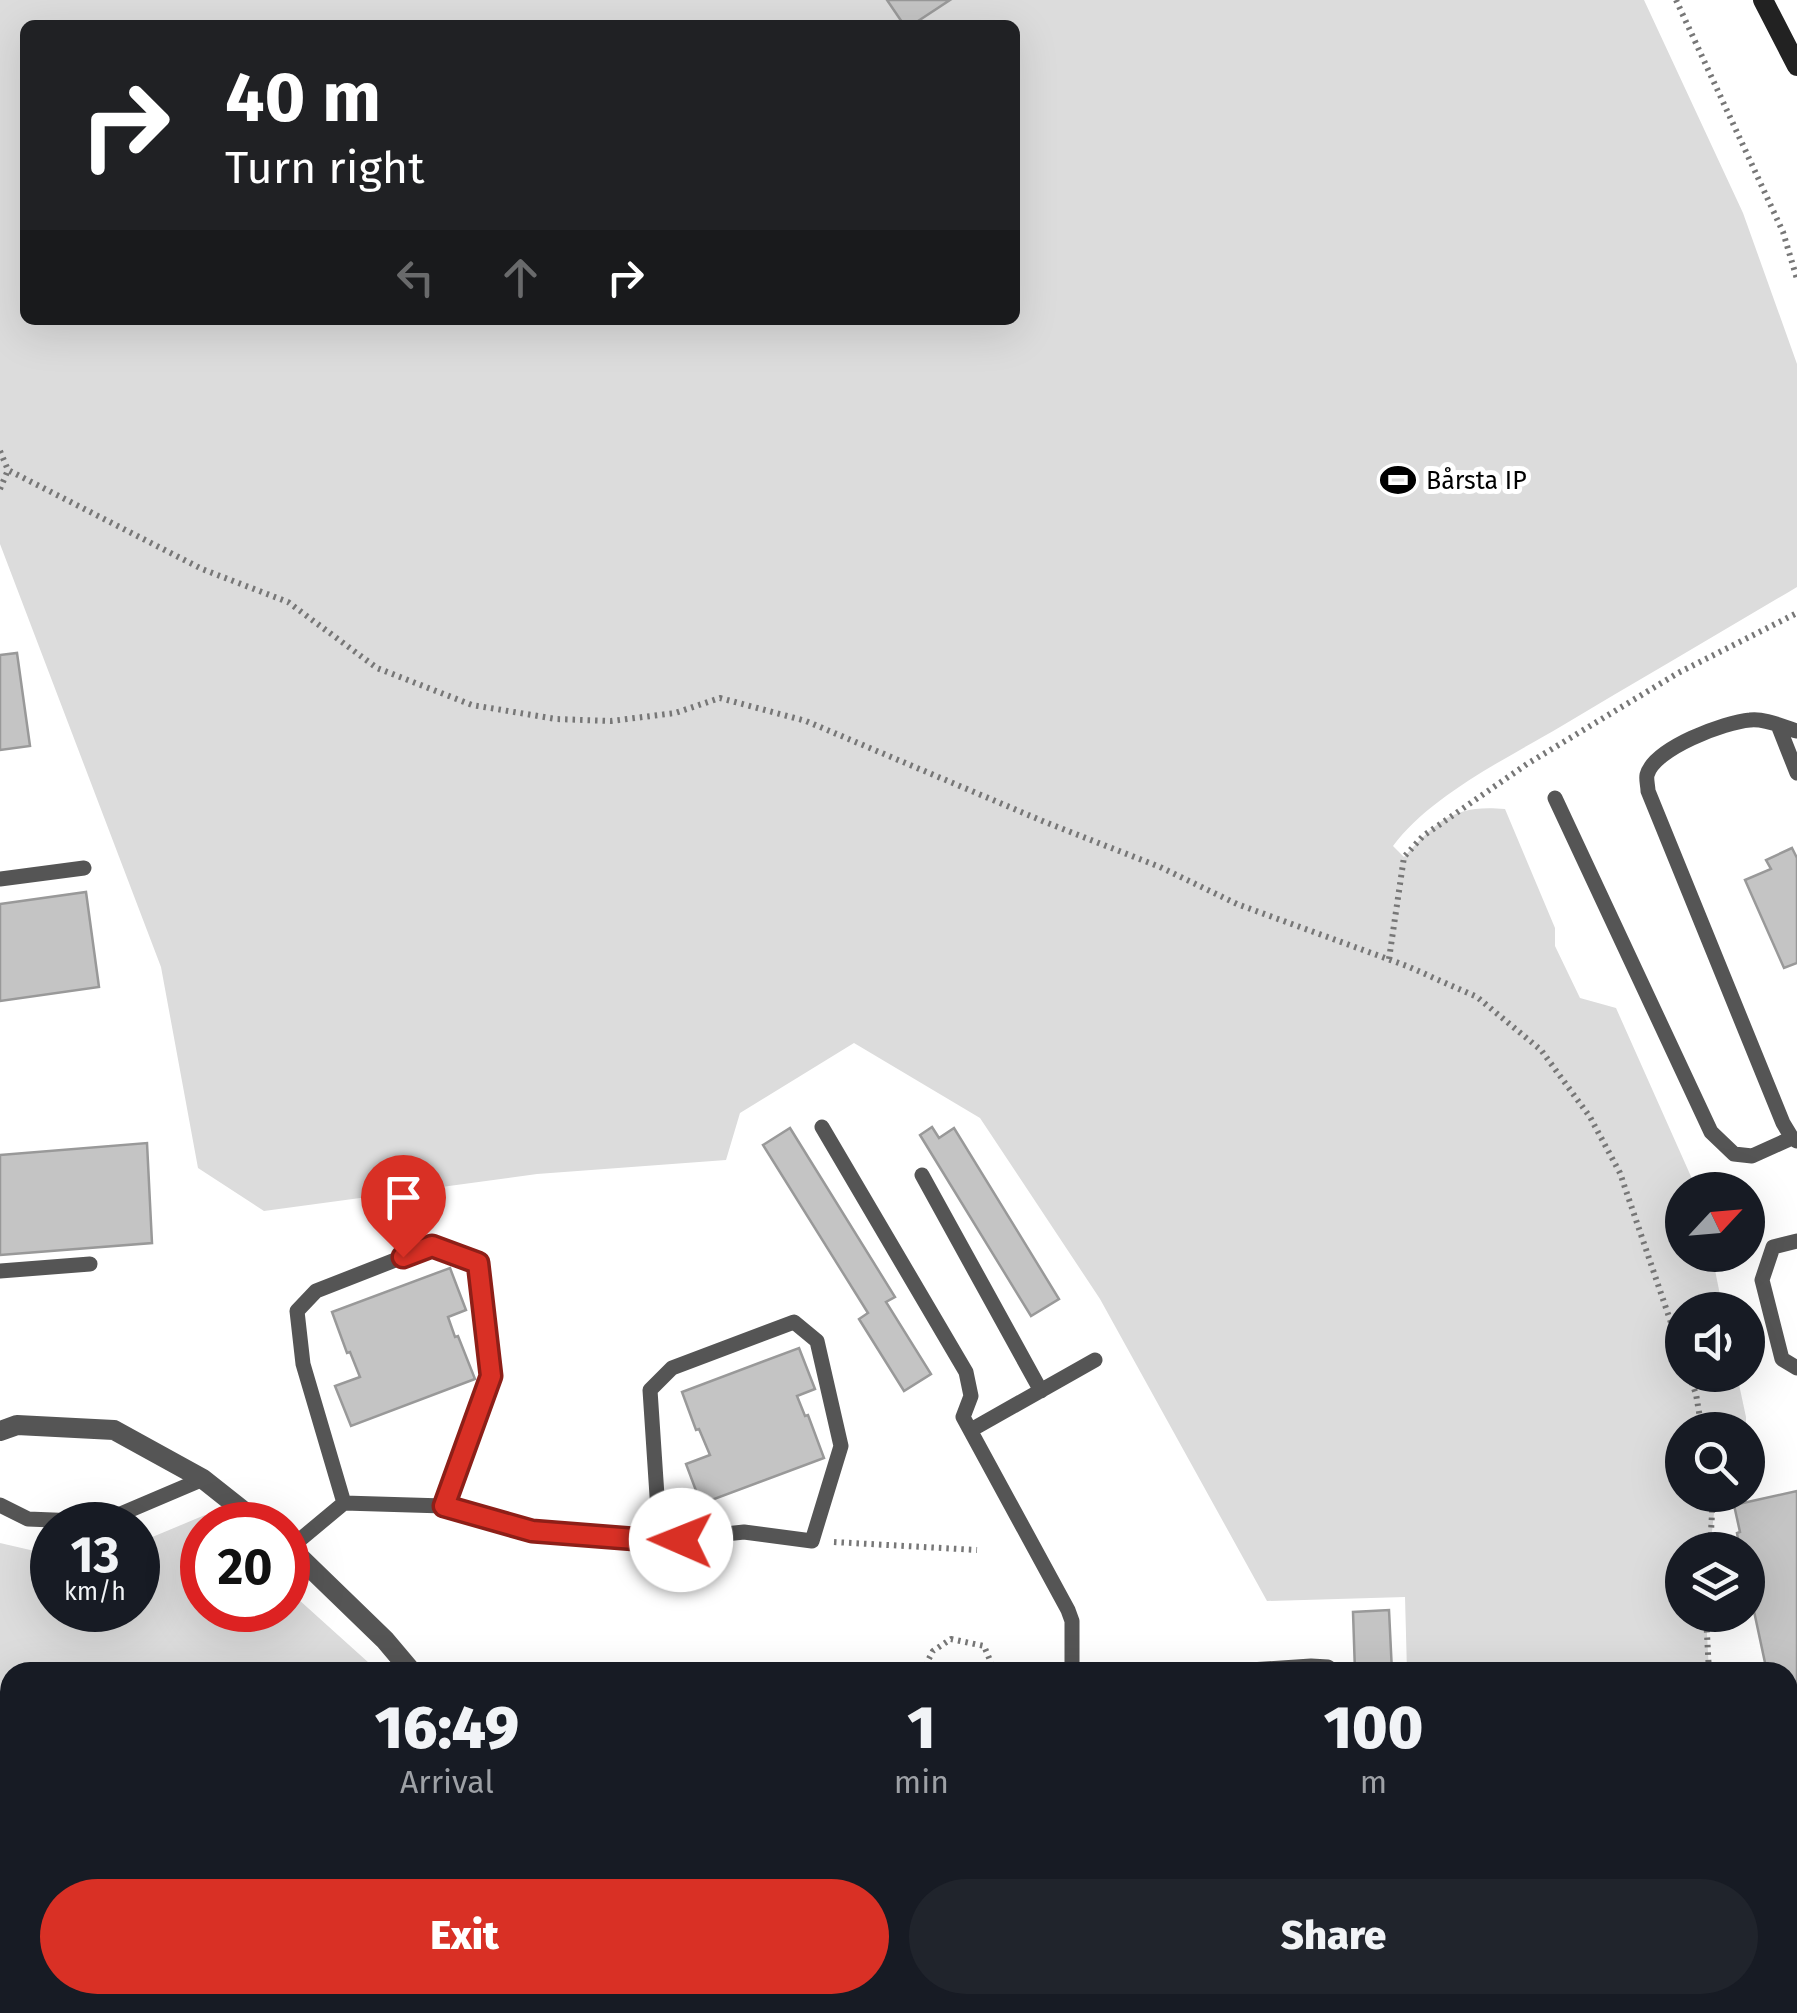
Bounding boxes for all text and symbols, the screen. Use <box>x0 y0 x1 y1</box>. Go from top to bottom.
text: 40 m <box>225 56 381 140</box>
icon: right <box>60 60 190 190</box>
text: Turn right <box>225 141 424 195</box>
icon: left <box>388 250 443 305</box>
icon: ahead <box>493 250 548 305</box>
icon: right <box>598 250 653 305</box>
sports icon: Bårsta IP <box>1379 461 1417 499</box>
place label: Bårsta IP <box>1426 466 1527 496</box>
pin <box>361 1155 446 1258</box>
icon: arrive <box>376 1170 431 1225</box>
north arrow <box>1665 1172 1765 1272</box>
map controls <box>1665 1172 1765 1632</box>
button: sound <box>1665 1292 1765 1392</box>
button: search <box>1665 1412 1765 1512</box>
position arrow <box>629 1488 733 1592</box>
speed limit sign: 20 <box>180 1502 310 1632</box>
text: 13 <box>70 1525 120 1585</box>
button: layers <box>1665 1532 1765 1632</box>
text: km/h <box>64 1577 126 1607</box>
text: 16:49 <box>375 1692 519 1764</box>
text: 1 <box>907 1692 936 1764</box>
text: 100 <box>1324 1692 1423 1764</box>
text: Arrival <box>400 1763 494 1801</box>
text: min <box>894 1763 949 1801</box>
text: m <box>1360 1763 1387 1801</box>
button: Exit <box>40 1879 889 1994</box>
button: Share <box>909 1879 1758 1994</box>

